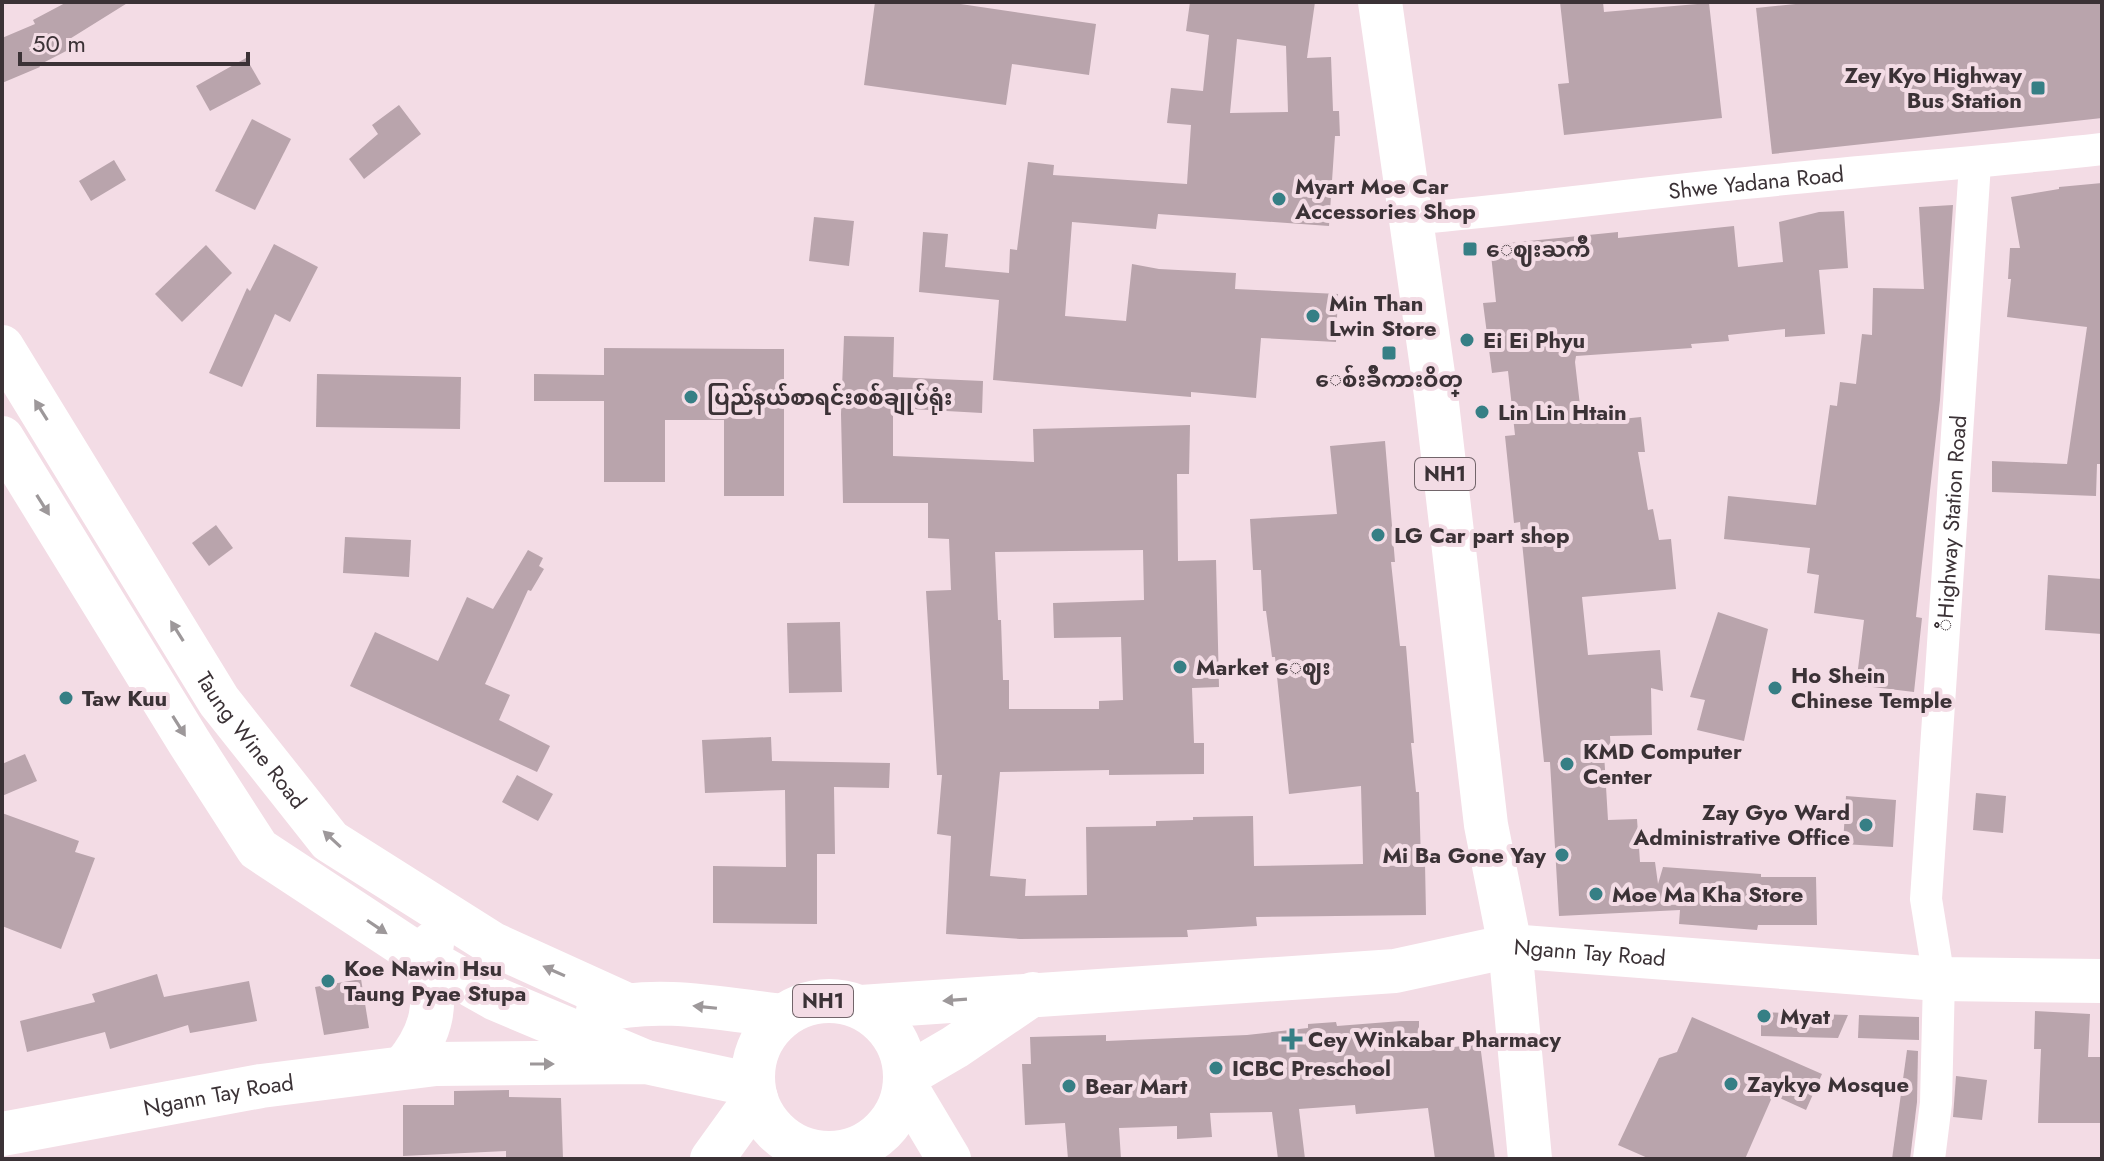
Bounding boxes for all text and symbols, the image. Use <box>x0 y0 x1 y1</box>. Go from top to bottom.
scale bar <box>20 16 248 66</box>
text: 50 m <box>32 26 86 61</box>
place label: Zey Kyo Highway Bus Station <box>1845 59 2023 116</box>
marker: Zey Kyo Highway Bus Station <box>2029 79 2047 97</box>
street label: Shwe Yadana Road <box>1667 158 1845 207</box>
place label: Myart Moe Car Accessories Shop <box>1294 170 1476 227</box>
marker: Myart Moe Car Accessories Shop <box>1270 190 1288 208</box>
place label: ေဈးႀကိဳ <box>1486 233 1590 267</box>
marker: ေဈးႀကိဳ <box>1461 240 1479 258</box>
place label: Min Than Lwin Store <box>1329 287 1437 344</box>
marker: Min Than Lwin Store <box>1304 307 1322 325</box>
place label: Ei Ei Phyu <box>1483 324 1585 356</box>
marker: Ei Ei Phyu <box>1458 331 1476 349</box>
marker: ေစ်းခ်ဳိကားဝိတ္ <box>1380 344 1398 362</box>
place label: ေစ်းခ်ဳိကားဝိတ္ <box>1315 363 1463 397</box>
place label: ပြည်နယ်စာရင်းစစ်ချုပ်ရုံး <box>707 381 952 416</box>
marker: ပြည်နယ်စာရင်းစစ်ချုပ်ရုံး <box>682 388 700 406</box>
place label: Lin Lin Htain <box>1498 396 1627 428</box>
one-way arrow <box>34 399 48 421</box>
marker: Lin Lin Htain <box>1473 403 1491 421</box>
street label: ံံံံHighway Station Road <box>1928 414 1974 633</box>
road number: NH1 <box>1415 458 1475 490</box>
one-way arrow <box>36 494 50 516</box>
place label: LG Car part shop <box>1394 519 1570 551</box>
marker: LG Car part shop <box>1369 526 1387 544</box>
one-way arrow <box>169 621 184 642</box>
place label: Market ေဈး <box>1196 651 1331 685</box>
marker: Market ေဈး <box>1171 658 1189 676</box>
place label: Ho Shein Chinese Temple <box>1791 659 1952 716</box>
street label: Taung Wine Road <box>189 665 314 816</box>
marker: Ho Shein Chinese Temple <box>1766 679 1784 697</box>
place label: Taw Kuu <box>82 682 167 714</box>
marker: Taw Kuu <box>57 689 75 707</box>
one-way arrow <box>172 715 186 737</box>
place label: KMD Computer Center <box>1583 735 1742 792</box>
marker: KMD Computer Center <box>1558 755 1576 773</box>
place label: Zay Gyo Ward Administrative Office <box>1632 796 1850 853</box>
marker: Zay Gyo Ward Administrative Office <box>1857 816 1875 834</box>
one-way arrow <box>322 831 341 849</box>
place label: Mi Ba Gone Yay <box>1382 839 1547 871</box>
marker: Mi Ba Gone Yay <box>1553 846 1571 864</box>
place label: Moe Ma Kha Store <box>1612 878 1803 910</box>
marker: Moe Ma Kha Store <box>1587 885 1605 903</box>
one-way arrow <box>366 920 387 935</box>
street label: Ngann Tay Road <box>1513 930 1667 974</box>
place label: Koe Nawin Hsu Taung Pyae Stupa <box>344 952 526 1009</box>
one-way arrow <box>543 964 566 978</box>
marker: Koe Nawin Hsu Taung Pyae Stupa <box>319 972 337 990</box>
road number: NH1 <box>793 985 853 1017</box>
one-way arrow <box>942 994 967 1007</box>
place label: Myat <box>1780 1000 1830 1032</box>
one-way arrow <box>692 1001 717 1014</box>
marker: Myat <box>1755 1007 1773 1025</box>
place label: Cey Winkabar Pharmacy <box>1308 1023 1561 1055</box>
marker: Cey Winkabar Pharmacy <box>1283 1030 1301 1048</box>
place label: ICBC Preschool <box>1232 1052 1391 1084</box>
one-way arrow <box>530 1057 555 1070</box>
marker: ICBC Preschool <box>1207 1059 1225 1077</box>
street label: Ngann Tay Road <box>141 1066 295 1124</box>
place label: Zaykyo Mosque <box>1747 1068 1909 1100</box>
place label: Bear Mart <box>1085 1070 1187 1102</box>
marker: Zaykyo Mosque <box>1722 1075 1740 1093</box>
marker: Bear Mart <box>1060 1077 1078 1095</box>

